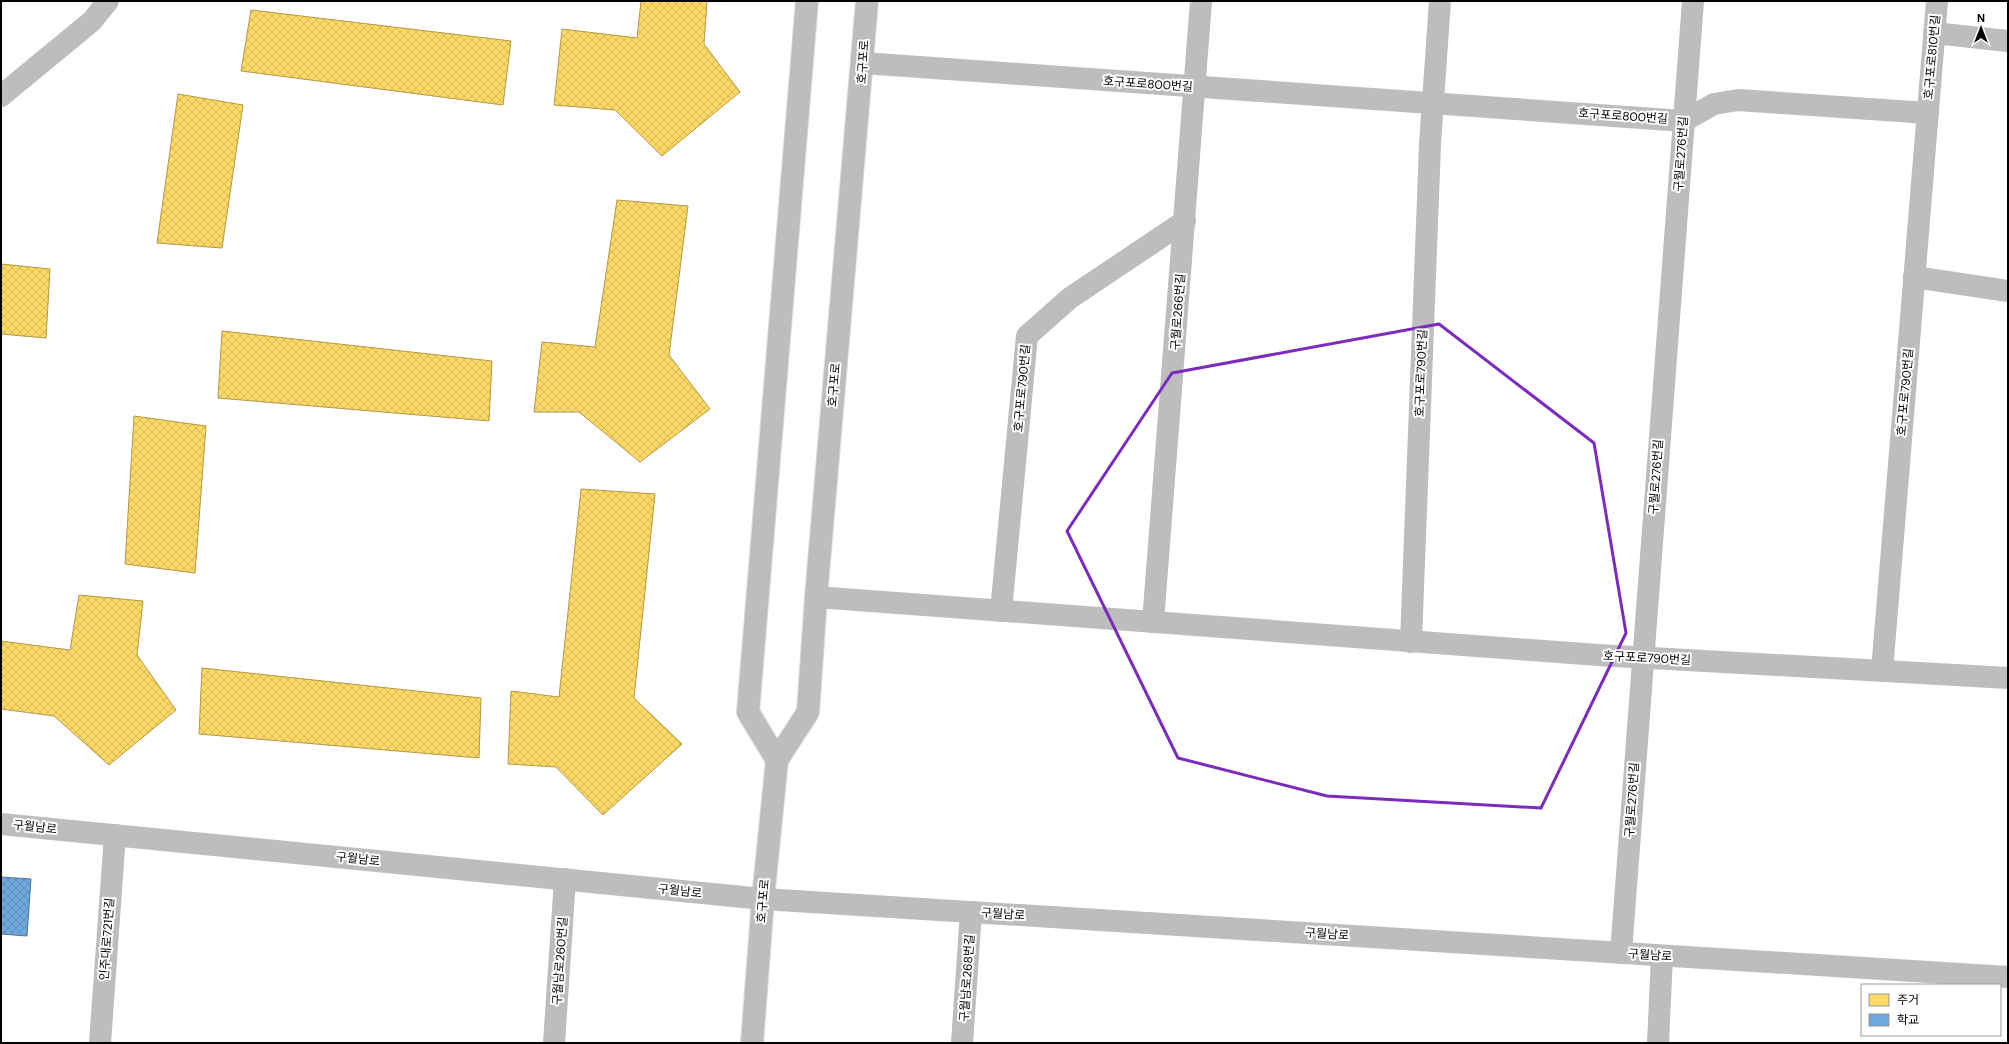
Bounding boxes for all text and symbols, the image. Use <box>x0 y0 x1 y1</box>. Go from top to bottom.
north arrow <box>1961 8 2001 48</box>
text: N <box>1977 11 1985 25</box>
street label: 호구포로810번길 <box>1920 14 1944 100</box>
street label: 호구포로 <box>853 39 873 85</box>
street label: 호구포로800번길 <box>1103 73 1193 95</box>
street label: 호구포로800번길 <box>1578 105 1668 127</box>
street label: 구월로276번길 <box>1670 116 1692 192</box>
street label: 구월로266번길 <box>1167 273 1189 351</box>
street label: 호구포로790번길 <box>1411 329 1431 417</box>
street label: 호구포로790번길 <box>1010 343 1034 433</box>
street label: 호구포로790번길 <box>1893 347 1917 437</box>
street label: 호구포로 <box>824 362 844 408</box>
street label: 구월로276번길 <box>1645 439 1667 515</box>
street label: 호구포로790번길 <box>1603 648 1691 668</box>
street label: 구월로276번길 <box>1621 762 1643 838</box>
street label: 구월남로 <box>12 817 58 837</box>
street label: 구월남로 <box>335 849 381 869</box>
street label: 호구포로 <box>753 878 773 924</box>
street label: 구월남로 <box>657 881 703 901</box>
street label: 인주대로721번길 <box>96 897 118 981</box>
street label: 구월남로 <box>980 904 1026 924</box>
street label: 구월남로260번길 <box>549 916 571 1006</box>
street label: 구월남로 <box>1304 924 1350 944</box>
street label: 구월남로268번길 <box>956 934 978 1022</box>
street label: 구월남로 <box>1627 945 1673 965</box>
legend <box>1861 984 2001 1036</box>
text: 주거 <box>1897 992 1919 1008</box>
text: 학교 <box>1897 1012 1919 1028</box>

